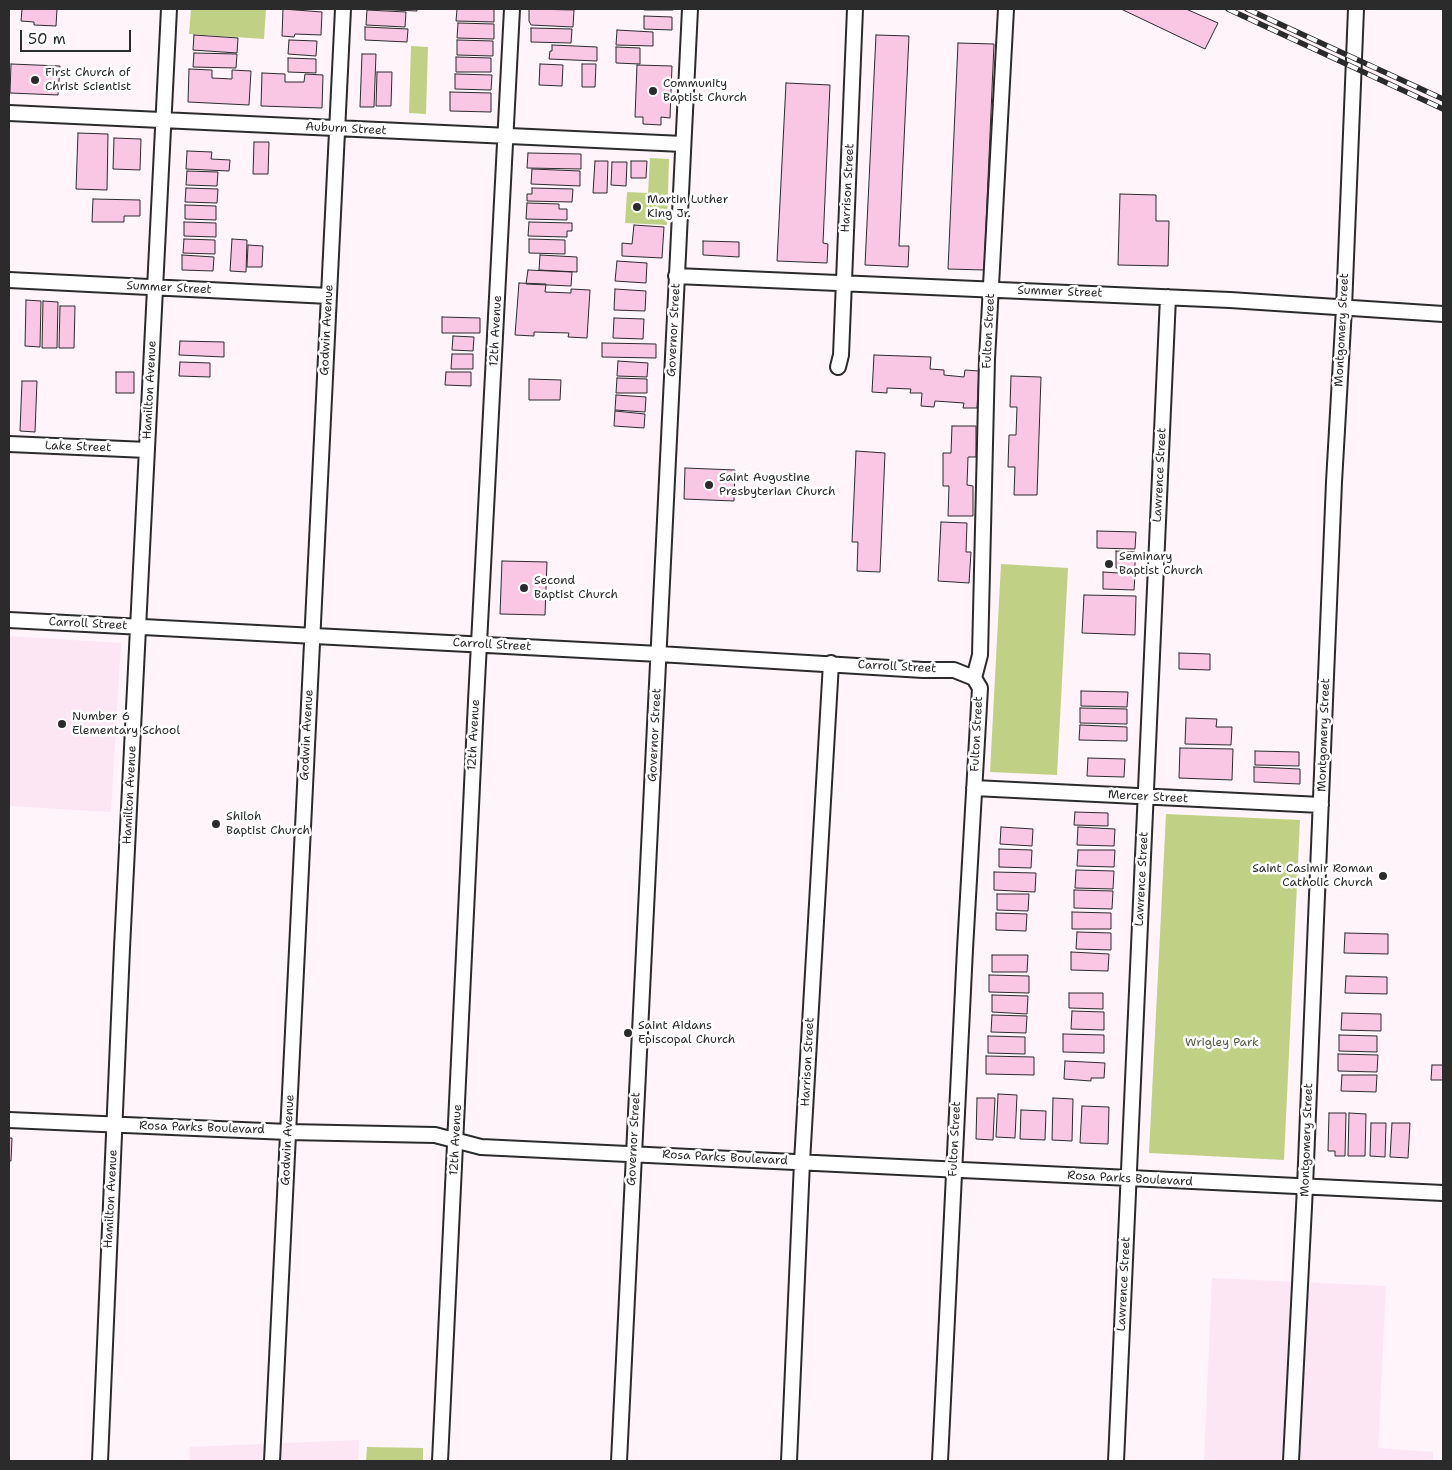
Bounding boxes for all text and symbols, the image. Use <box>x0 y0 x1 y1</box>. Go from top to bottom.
scale bar <box>22 20 134 52</box>
text: 50 m <box>28 29 66 49</box>
place label: First Church of Christ Scientist <box>45 66 131 94</box>
marker: First Church of Christ Scientist <box>29 74 41 86</box>
place label: Community Baptist Church <box>663 77 747 105</box>
marker: Community Baptist Church <box>647 85 659 97</box>
street label: Auburn Street <box>305 120 387 138</box>
street label: Harrison Street <box>838 143 858 233</box>
place label: Martin Luther King Jr. <box>647 193 728 221</box>
marker: Martin Luther King Jr. <box>631 201 643 213</box>
street label: Montgomery Street <box>1332 273 1352 387</box>
street label: Summer Street <box>126 279 212 297</box>
street label: Governor Street <box>664 283 684 377</box>
street label: Summer Street <box>1017 283 1103 301</box>
street label: Godwin Avenue <box>317 284 337 376</box>
street label: Fulton Street <box>980 293 998 369</box>
street label: 12th Avenue <box>487 295 505 367</box>
street label: Hamilton Avenue <box>140 340 160 440</box>
street label: Lawrence Street <box>1150 427 1170 523</box>
street label: Lake Street <box>45 439 111 455</box>
place label: Saint Augustine Presbyterian Church <box>719 471 835 499</box>
marker: Saint Augustine Presbyterian Church <box>703 479 715 491</box>
place label: Seminary Baptist Church <box>1119 550 1203 578</box>
marker: Seminary Baptist Church <box>1103 558 1115 570</box>
place label: Second Baptist Church <box>534 574 618 602</box>
marker: Second Baptist Church <box>518 582 530 594</box>
street label: Carroll Street <box>48 615 128 633</box>
street label: Carroll Street <box>452 636 532 654</box>
street label: Carroll Street <box>857 658 937 676</box>
street label: Montgomery Street <box>1315 678 1333 792</box>
street label: Governor Street <box>645 688 665 782</box>
street label: Godwin Avenue <box>297 689 317 781</box>
street label: Fulton Street <box>968 696 986 772</box>
street label: 12th Avenue <box>465 699 483 771</box>
place label: Number 6 Elementary School <box>72 710 180 738</box>
marker: Number 6 Elementary School <box>56 718 68 730</box>
street label: Hamilton Avenue <box>120 745 140 845</box>
street label: Mercer Street <box>1107 788 1189 806</box>
place label: Shiloh Baptist Church <box>226 810 310 838</box>
marker: Shiloh Baptist Church <box>210 818 222 830</box>
street label: Lawrence Street <box>1132 831 1152 927</box>
place label: Saint Casimir Roman Catholic Church <box>1252 862 1373 890</box>
marker: Saint Casimir Roman Catholic Church <box>1377 870 1389 882</box>
street label: Harrison Street <box>798 1017 818 1107</box>
place label: Saint Aidans Episcopal Church <box>638 1019 735 1047</box>
marker: Saint Aidans Episcopal Church <box>622 1027 634 1039</box>
park label: Wrigley Park <box>1185 1036 1259 1050</box>
street label: Montgomery Street <box>1298 1083 1316 1197</box>
street label: Governor Street <box>624 1092 644 1186</box>
street label: Godwin Avenue <box>278 1094 298 1186</box>
street label: Fulton Street <box>946 1101 964 1177</box>
street label: 12th Avenue <box>447 1104 465 1176</box>
street label: Rosa Parks Boulevard <box>139 1119 265 1137</box>
street label: Rosa Parks Boulevard <box>662 1148 788 1168</box>
street label: Hamilton Avenue <box>101 1149 121 1249</box>
street label: Rosa Parks Boulevard <box>1067 1169 1193 1189</box>
street label: Lawrence Street <box>1114 1236 1134 1332</box>

